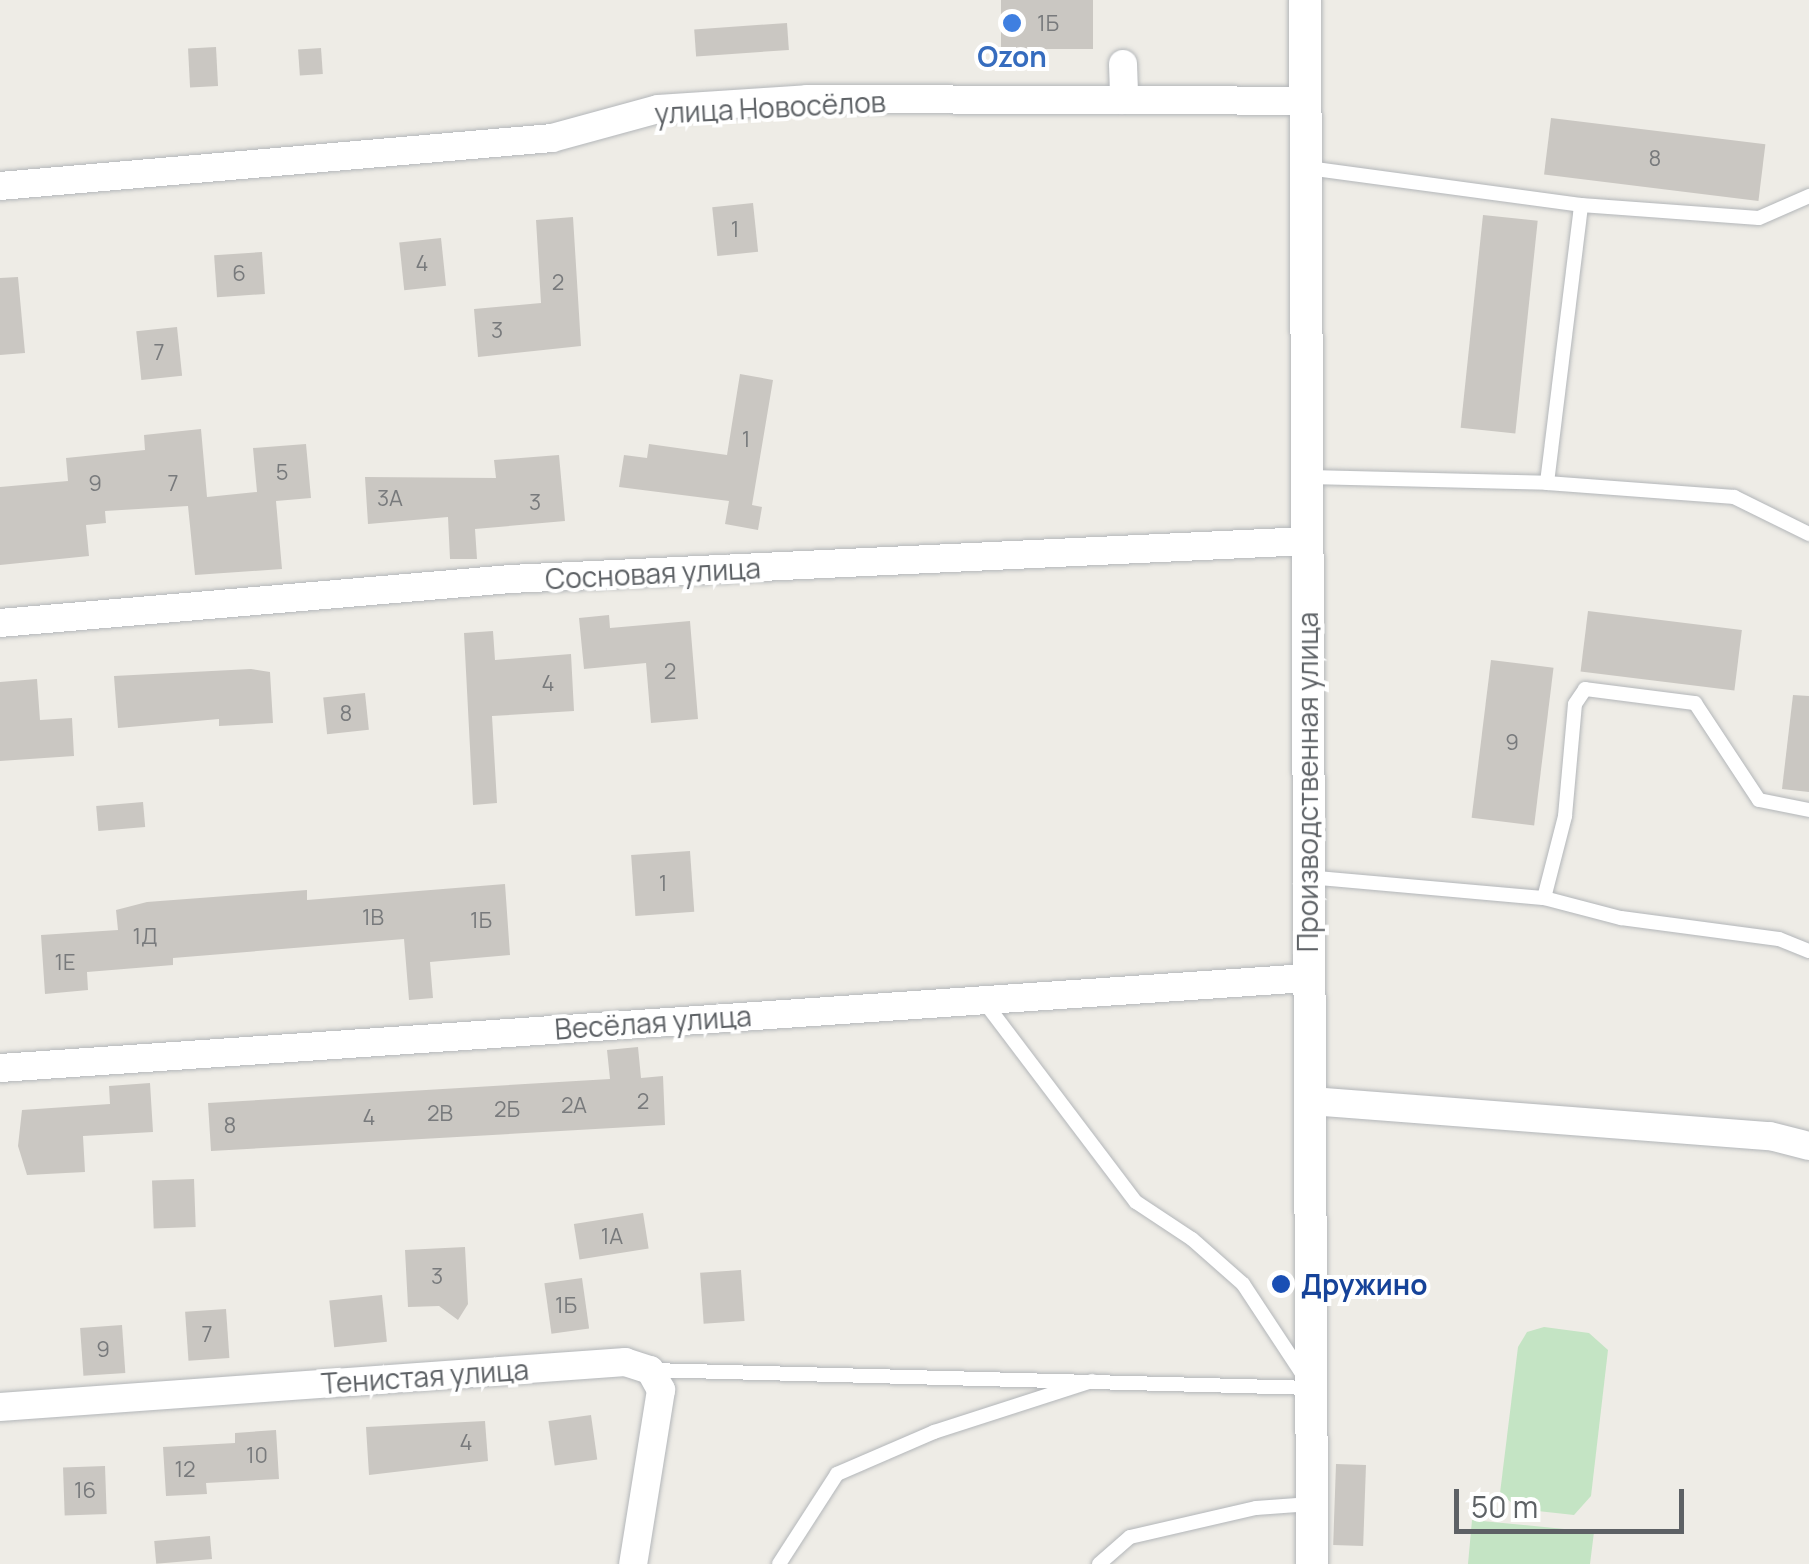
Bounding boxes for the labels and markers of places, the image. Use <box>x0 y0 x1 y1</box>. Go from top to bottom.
marker: Ozon <box>1001 12 1023 34</box>
place label: Ozon <box>977 39 1047 73</box>
place label: Дружино <box>1301 1267 1428 1301</box>
marker: Дружино <box>1270 1273 1292 1295</box>

